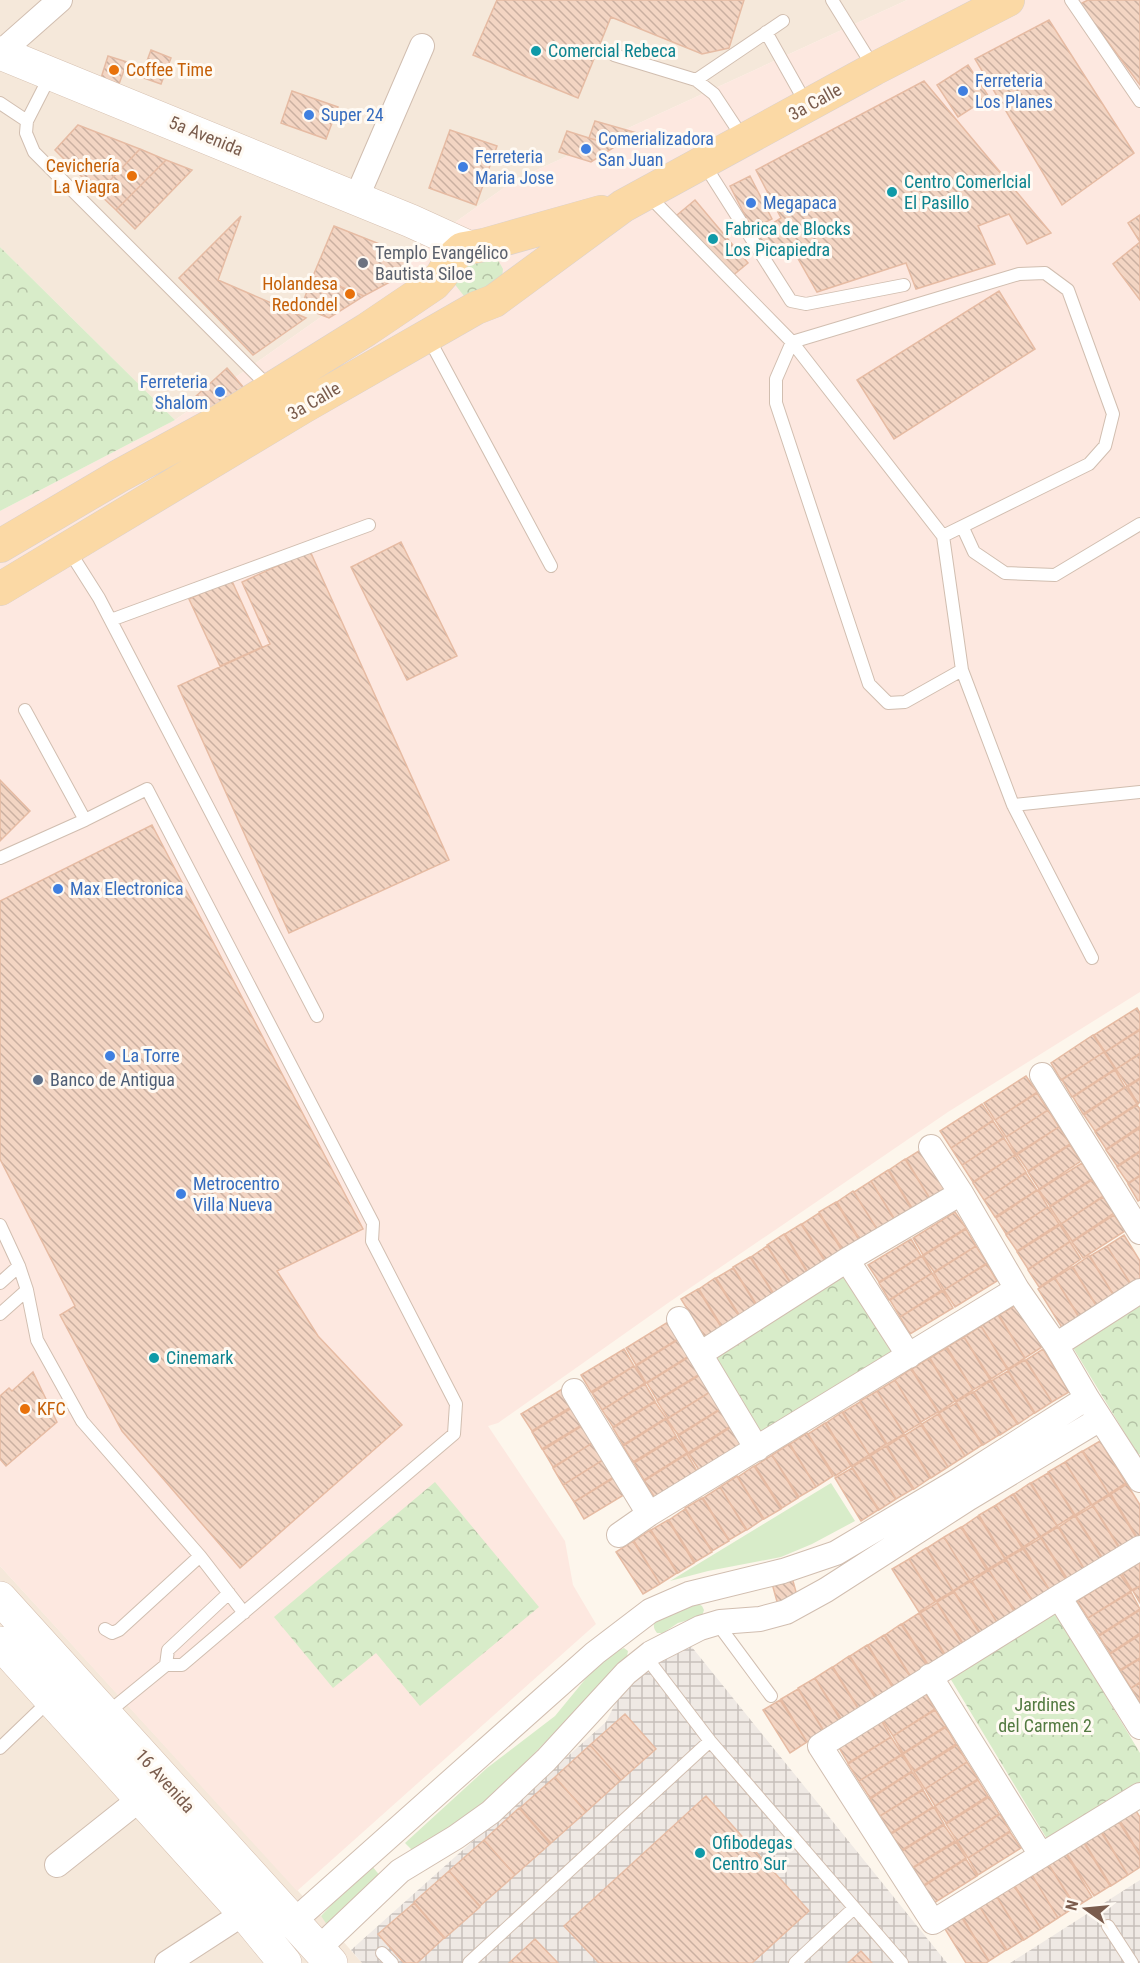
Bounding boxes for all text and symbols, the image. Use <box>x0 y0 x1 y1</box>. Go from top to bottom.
place label: Comercial Rebeca <box>548 40 676 61</box>
marker: Comercial Rebeca <box>529 44 543 58</box>
place label: Coffee Time <box>126 59 213 80</box>
marker: Coffee Time <box>107 63 121 77</box>
place label: Ferreteria Los Planes <box>975 70 1053 112</box>
street label: 3a Calle <box>785 79 845 125</box>
marker: Ferreteria Los Planes <box>956 84 970 98</box>
place label: Super 24 <box>321 104 384 125</box>
marker: Super 24 <box>302 108 316 122</box>
street label: 5a Avenida <box>166 111 246 160</box>
place label: Comerializadora San Juan <box>598 128 714 170</box>
marker: Comerializadora San Juan <box>579 142 593 156</box>
place label: Ferreteria Maria Jose <box>475 146 554 188</box>
place label: Cevichería La Viagra <box>46 155 120 197</box>
marker: Ferreteria Maria Jose <box>456 160 470 174</box>
marker: Cevichería La Viagra <box>125 169 139 183</box>
place label: Centro Comerlcial El Pasillo <box>904 171 1031 213</box>
marker: Centro Comerlcial El Pasillo <box>885 185 899 199</box>
place label: Megapaca <box>763 192 837 213</box>
marker: Megapaca <box>744 196 758 210</box>
place label: Fabrica de Blocks Los Picapiedra <box>725 218 851 260</box>
marker: Fabrica de Blocks Los Picapiedra <box>706 232 720 246</box>
place label: Templo Evangélico Bautista Siloe <box>375 242 508 284</box>
marker: Templo Evangélico Bautista Siloe <box>356 256 370 270</box>
place label: Holandesa Redondel <box>262 273 338 315</box>
marker: Holandesa Redondel <box>343 287 357 301</box>
place label: Ferreteria Shalom <box>140 371 208 413</box>
street label: 3a Calle <box>284 377 344 424</box>
marker: Ferreteria Shalom <box>213 385 227 399</box>
place label: Max Electronica <box>70 878 184 899</box>
marker: Max Electronica <box>51 882 65 896</box>
place label: La Torre <box>122 1045 180 1066</box>
marker: La Torre <box>103 1049 117 1063</box>
place label: Banco de Antigua <box>50 1069 175 1090</box>
marker: Banco de Antigua <box>31 1073 45 1087</box>
place label: Metrocentro Villa Nueva <box>193 1173 280 1215</box>
marker: Metrocentro Villa Nueva <box>174 1187 188 1201</box>
place label: Cinemark <box>166 1347 233 1368</box>
marker: Cinemark <box>147 1351 161 1365</box>
place label: KFC <box>37 1398 66 1419</box>
marker: KFC <box>18 1402 32 1416</box>
park label: Jardines del Carmen 2 <box>998 1694 1092 1736</box>
street label: 16 Avenida <box>131 1745 199 1817</box>
place label: Ofibodegas Centro Sur <box>712 1832 793 1874</box>
marker: Ofibodegas Centro Sur <box>693 1846 707 1860</box>
north arrow <box>1056 1879 1116 1939</box>
text: N <box>1062 1898 1082 1912</box>

